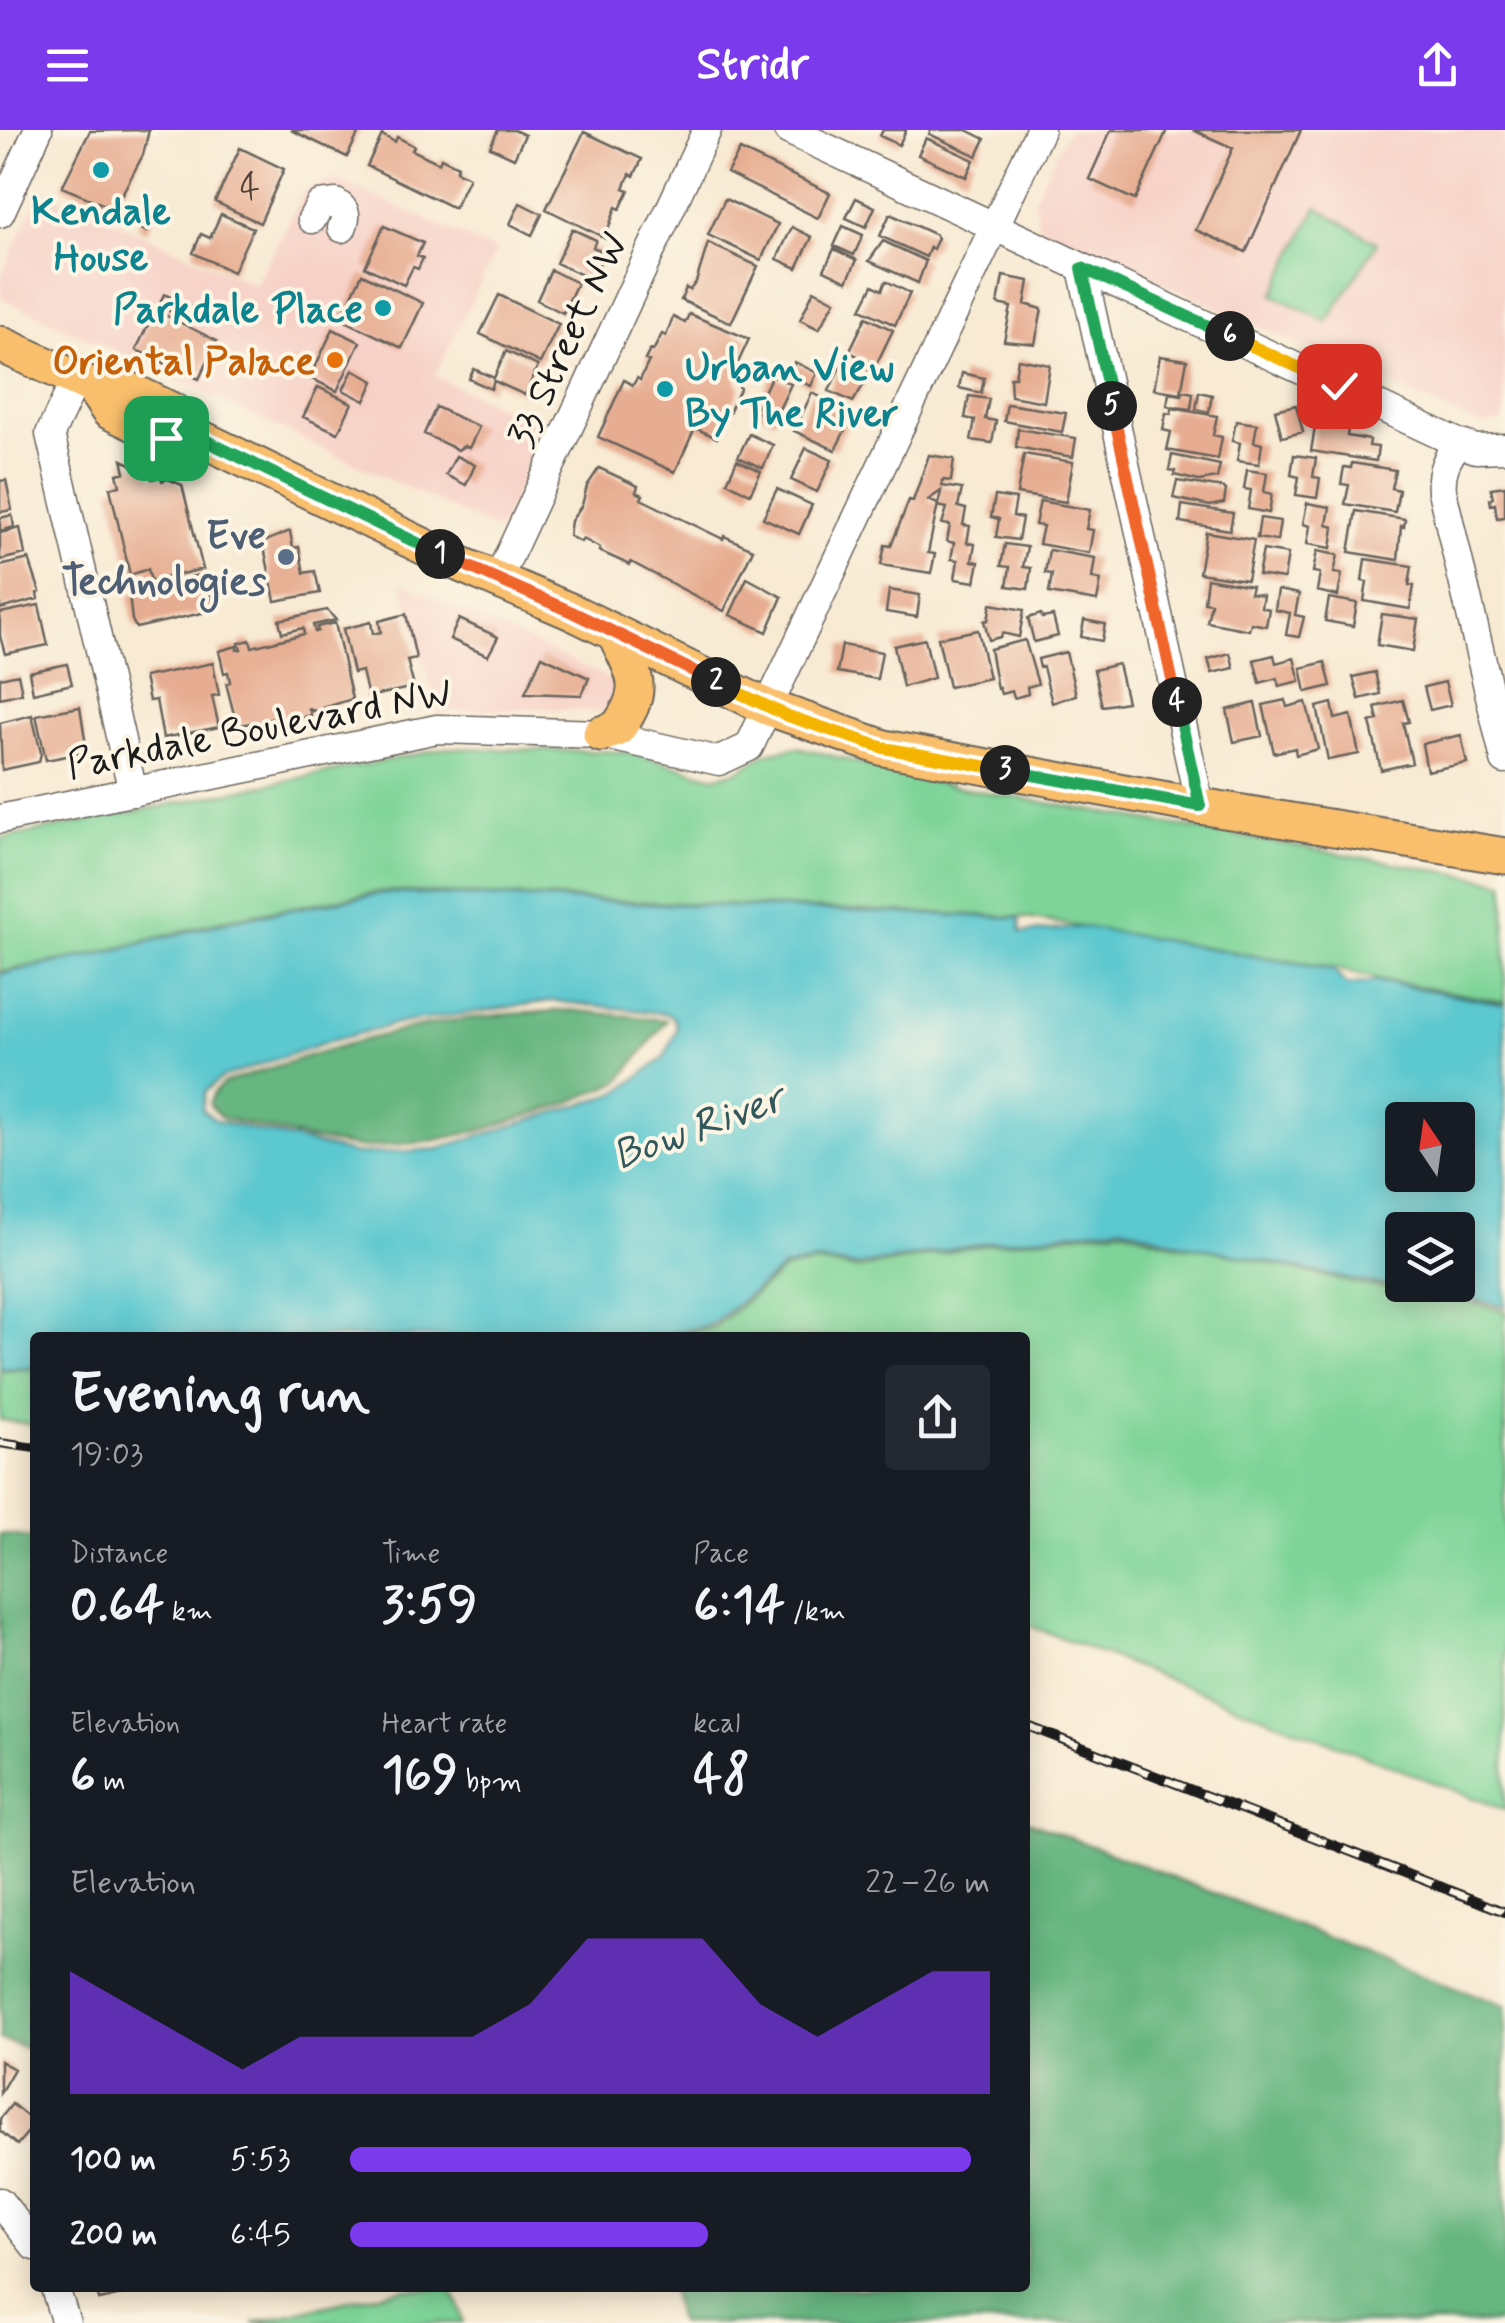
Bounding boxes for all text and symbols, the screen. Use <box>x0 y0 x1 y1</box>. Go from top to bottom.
text: Stridr <box>696 36 809 95</box>
icon: menu <box>40 38 95 93</box>
icon: share <box>1410 38 1465 93</box>
marker: Kendale House <box>90 159 112 181</box>
house number: 4 <box>240 165 260 211</box>
place label: Kendale House <box>31 187 171 285</box>
street label: 33 Street NW <box>496 224 641 456</box>
place label: Parkdale Place <box>113 285 363 337</box>
marker: Parkdale Place <box>372 297 394 319</box>
pin: 6 <box>1205 311 1255 361</box>
text: 6 <box>1223 317 1237 354</box>
place label: Oriental Palace <box>52 337 315 389</box>
place label: Urban View By The River <box>685 343 899 441</box>
pin <box>1297 344 1382 429</box>
marker: Oriental Palace <box>324 349 346 371</box>
icon: check <box>1312 359 1367 414</box>
marker: Urban View By The River <box>654 378 676 400</box>
pin: 5 <box>1087 381 1137 431</box>
text: 5 <box>1104 387 1120 424</box>
pin <box>124 396 209 481</box>
icon: arrive <box>139 411 194 466</box>
place label: Eve Technologies <box>62 511 266 613</box>
pin: 1 <box>415 529 465 579</box>
text: 1 <box>434 535 446 572</box>
marker: Eve Technologies <box>275 546 297 568</box>
pin: 2 <box>691 657 741 707</box>
text: 2 <box>709 663 723 700</box>
street label: Parkdale Boulevard NW <box>63 667 457 793</box>
pin: 4 <box>1152 677 1202 727</box>
text: 4 <box>1169 683 1185 720</box>
pin: 3 <box>980 745 1030 795</box>
text: 3 <box>999 751 1011 788</box>
water label: Bow River <box>605 1070 796 1185</box>
north arrow <box>1385 1102 1475 1192</box>
map controls <box>1385 1102 1475 1302</box>
button: layers <box>1385 1212 1475 1302</box>
text: Evening run <box>70 1360 370 1432</box>
button: share <box>885 1365 990 1470</box>
text: 19:03 <box>70 1434 143 1476</box>
text: Distance <box>70 1536 168 1573</box>
text: Time <box>382 1536 440 1573</box>
text: Pace <box>693 1536 749 1573</box>
text: 0.64 <box>70 1573 164 1639</box>
text: 3:59 <box>382 1573 477 1639</box>
text: 6:14 <box>693 1573 785 1639</box>
text: km <box>164 1594 213 1631</box>
text: /km <box>785 1594 846 1631</box>
text: Elevation <box>70 1706 180 1743</box>
text: Heart rate <box>382 1706 507 1743</box>
text: kcal <box>693 1706 740 1743</box>
text: 6 <box>70 1743 96 1809</box>
text: 169 <box>382 1743 458 1809</box>
text: 48 <box>693 1743 750 1809</box>
text: m <box>96 1764 125 1801</box>
text: bpm <box>458 1764 522 1801</box>
text: Elevation <box>70 1862 196 1904</box>
text: 22–26 m <box>865 1862 990 1904</box>
text: 100 m <box>70 2139 156 2181</box>
text: 5:53 <box>230 2139 290 2181</box>
text: 200 m <box>70 2214 157 2256</box>
text: 6:45 <box>230 2214 291 2256</box>

